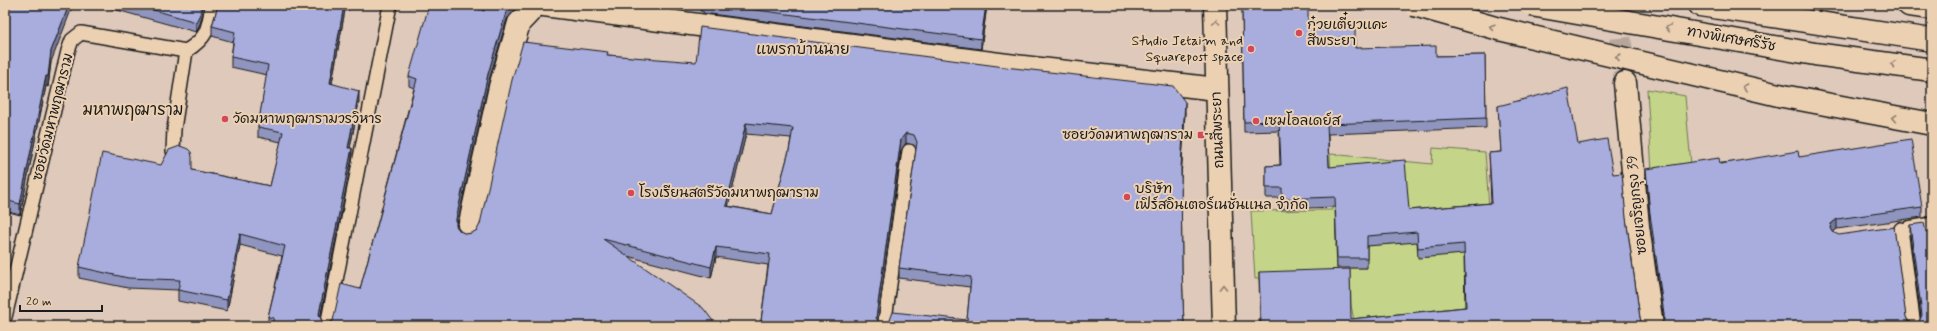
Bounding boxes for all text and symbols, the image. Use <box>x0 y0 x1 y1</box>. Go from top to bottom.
place label: ก๋วยเตี๋ยวแคะ สี่พระยา <box>1307 11 1388 50</box>
one-way arrow <box>1211 19 1220 25</box>
street label: ทางพิเศษศรีรัช <box>1685 22 1777 56</box>
one-way arrow <box>1489 23 1496 32</box>
one-way arrow <box>1665 25 1671 33</box>
marker: ก๋วยเตี๋ยวแคะ สี่พระยา <box>1294 28 1304 38</box>
place label: Studio Jetaim and Squarepost space <box>1131 32 1243 66</box>
district label: แพรกบ้านนาย <box>756 39 850 60</box>
marker: Studio Jetaim and Squarepost space <box>1246 44 1256 54</box>
street label: ซอยวัดมหาพฤฒาราม <box>28 51 78 183</box>
one-way arrow <box>1615 54 1621 62</box>
one-way arrow <box>1890 60 1896 69</box>
one-way arrow <box>1742 83 1749 92</box>
street label: ถนนสี่พระยา <box>1203 91 1228 169</box>
district label: มหาพฤฒาราม <box>83 100 183 121</box>
place label: วัดมหาพฤฒารามวรวิหาร <box>233 110 382 128</box>
place label: เซมโอลเดย์ส <box>1264 111 1342 130</box>
marker: วัดมหาพฤฒารามวรวิหาร <box>220 114 230 124</box>
one-way arrow <box>1890 114 1897 122</box>
marker: เซมโอลเดย์ส <box>1251 116 1261 126</box>
place label: ซอยวัดมหาพฤฒาราม <box>1062 126 1193 144</box>
marker: ซอยวัดมหาพฤฒาราม <box>1196 130 1206 140</box>
street label: ซอยเจริญกรุง 39 <box>1623 154 1651 256</box>
place label: บริษัท เฟิร์สอินเตอร์เนชั่นแนล จำกัด <box>1135 180 1308 214</box>
place label: โรงเรียนสตรีวัดมหาพฤฒาราม <box>639 183 819 202</box>
marker: โรงเรียนสตรีวัดมหาพฤฒาราม <box>626 188 636 198</box>
marker: บริษัท เฟิร์สอินเตอร์เนชั่นแนล จำกัด <box>1122 192 1132 202</box>
one-way arrow <box>1218 284 1227 290</box>
scale bar <box>20 287 102 313</box>
text: 20 m <box>26 294 52 310</box>

